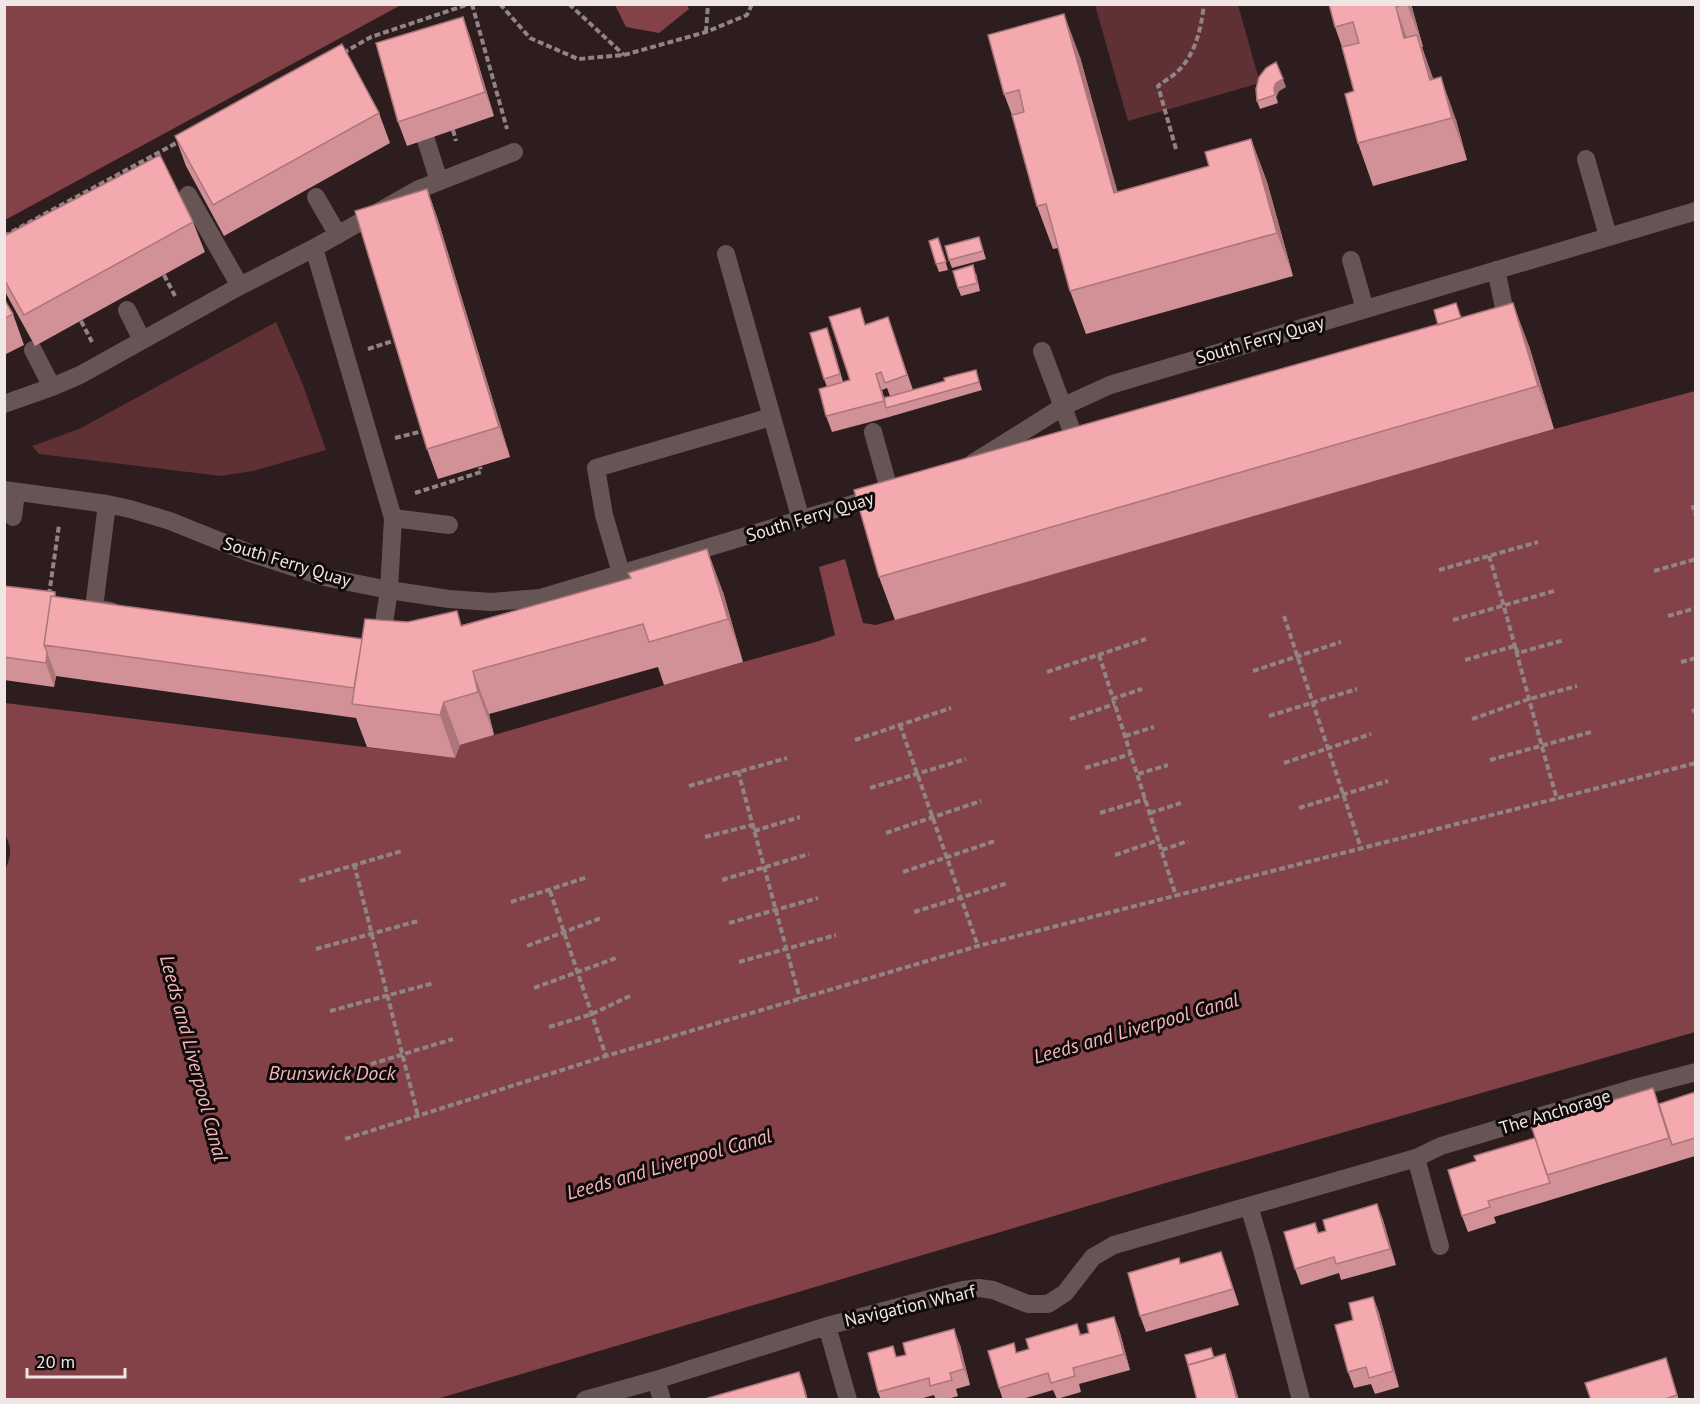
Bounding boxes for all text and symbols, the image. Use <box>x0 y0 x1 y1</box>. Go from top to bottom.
street label: South Ferry Quay <box>1193 310 1327 369</box>
street label: South Ferry Quay <box>743 486 877 547</box>
street label: South Ferry Quay <box>221 531 354 592</box>
water label: Leeds and Liverpool Canal <box>154 952 234 1165</box>
water label: Leeds and Liverpool Canal <box>1030 986 1242 1070</box>
water label: Brunswick Dock <box>268 1060 397 1086</box>
street label: The Anchorage <box>1496 1084 1613 1139</box>
water label: Leeds and Liverpool Canal <box>563 1122 775 1206</box>
street label: Navigation Wharf <box>842 1279 979 1332</box>
scale bar <box>27 1341 124 1379</box>
text: 20 m <box>36 1350 75 1373</box>

